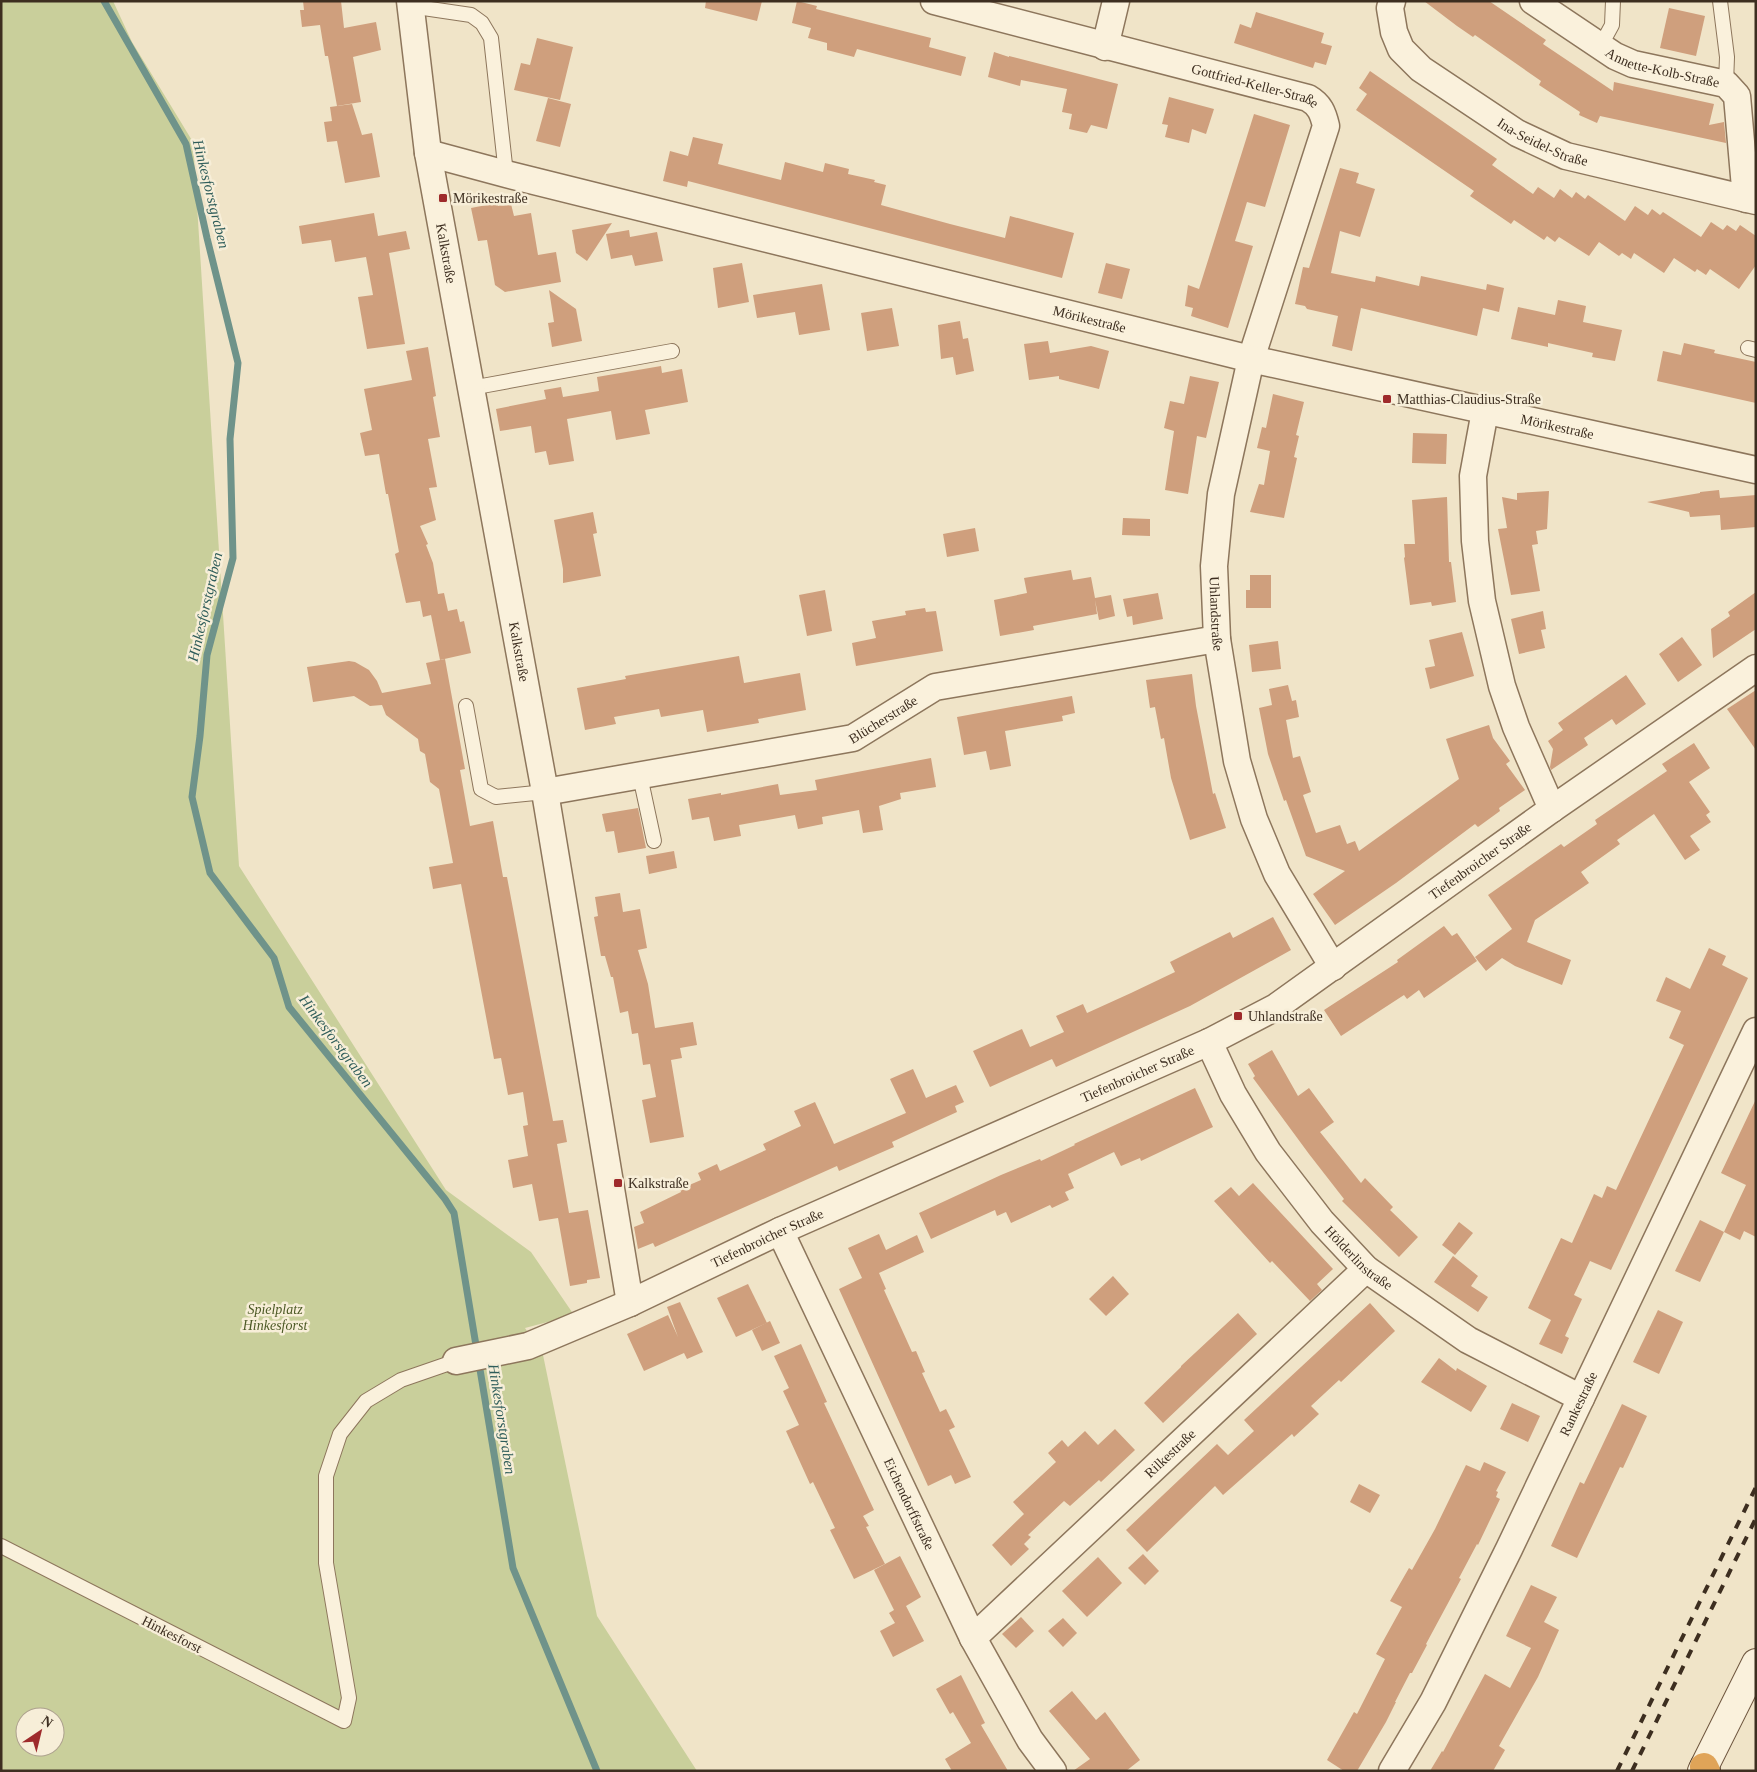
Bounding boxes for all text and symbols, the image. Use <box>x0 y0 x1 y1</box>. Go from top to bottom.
street label: Annette-Kolb-Straße <box>1603 45 1721 90</box>
street label: Gottfried-Keller-Straße <box>1190 61 1322 111</box>
street label: Ina-Seidel-Straße <box>1495 115 1589 169</box>
water label: Hinkesforstgraben <box>189 137 232 250</box>
place label: Mörikestraße <box>453 191 528 206</box>
marker: Mörikestraße <box>437 192 449 204</box>
street label: Kalkstraße <box>433 222 459 285</box>
street label: Mörikestraße <box>1051 303 1127 336</box>
place label: Matthias-Claudius-Straße <box>1397 392 1541 407</box>
marker: Matthias-Claudius-Straße <box>1381 393 1393 405</box>
street label: Mörikestraße <box>1519 411 1595 442</box>
water label: Hinkesforstgraben <box>184 551 225 664</box>
street label: Uhlandstraße <box>1206 576 1226 652</box>
street label: Kalkstraße <box>506 621 532 683</box>
street label: Blücherstraße <box>846 693 920 747</box>
street label: Tiefenbroicher Straße <box>1426 819 1534 903</box>
water label: Hinkesforstgraben <box>295 991 376 1090</box>
place label: Uhlandstraße <box>1248 1009 1323 1024</box>
marker: Uhlandstraße <box>1232 1010 1244 1022</box>
street label: Tiefenbroicher Straße <box>1079 1043 1196 1106</box>
place label: Kalkstraße <box>628 1176 689 1191</box>
marker: Kalkstraße <box>612 1177 624 1189</box>
street label: Tiefenbroicher Straße <box>709 1206 826 1271</box>
street label: Hölderlinstraße <box>1322 1223 1395 1293</box>
park label: Spielplatz Hinkesforst <box>242 1302 308 1333</box>
water label: Hinkesforstgraben <box>485 1362 519 1475</box>
street label: Rankestraße <box>1557 1370 1600 1438</box>
street label: Rilkestraße <box>1142 1426 1199 1481</box>
street label: Eichendorffstraße <box>881 1456 937 1553</box>
street label: Hinkesforst <box>139 1613 204 1656</box>
north arrow <box>15 1707 65 1757</box>
text: N <box>39 1713 56 1731</box>

